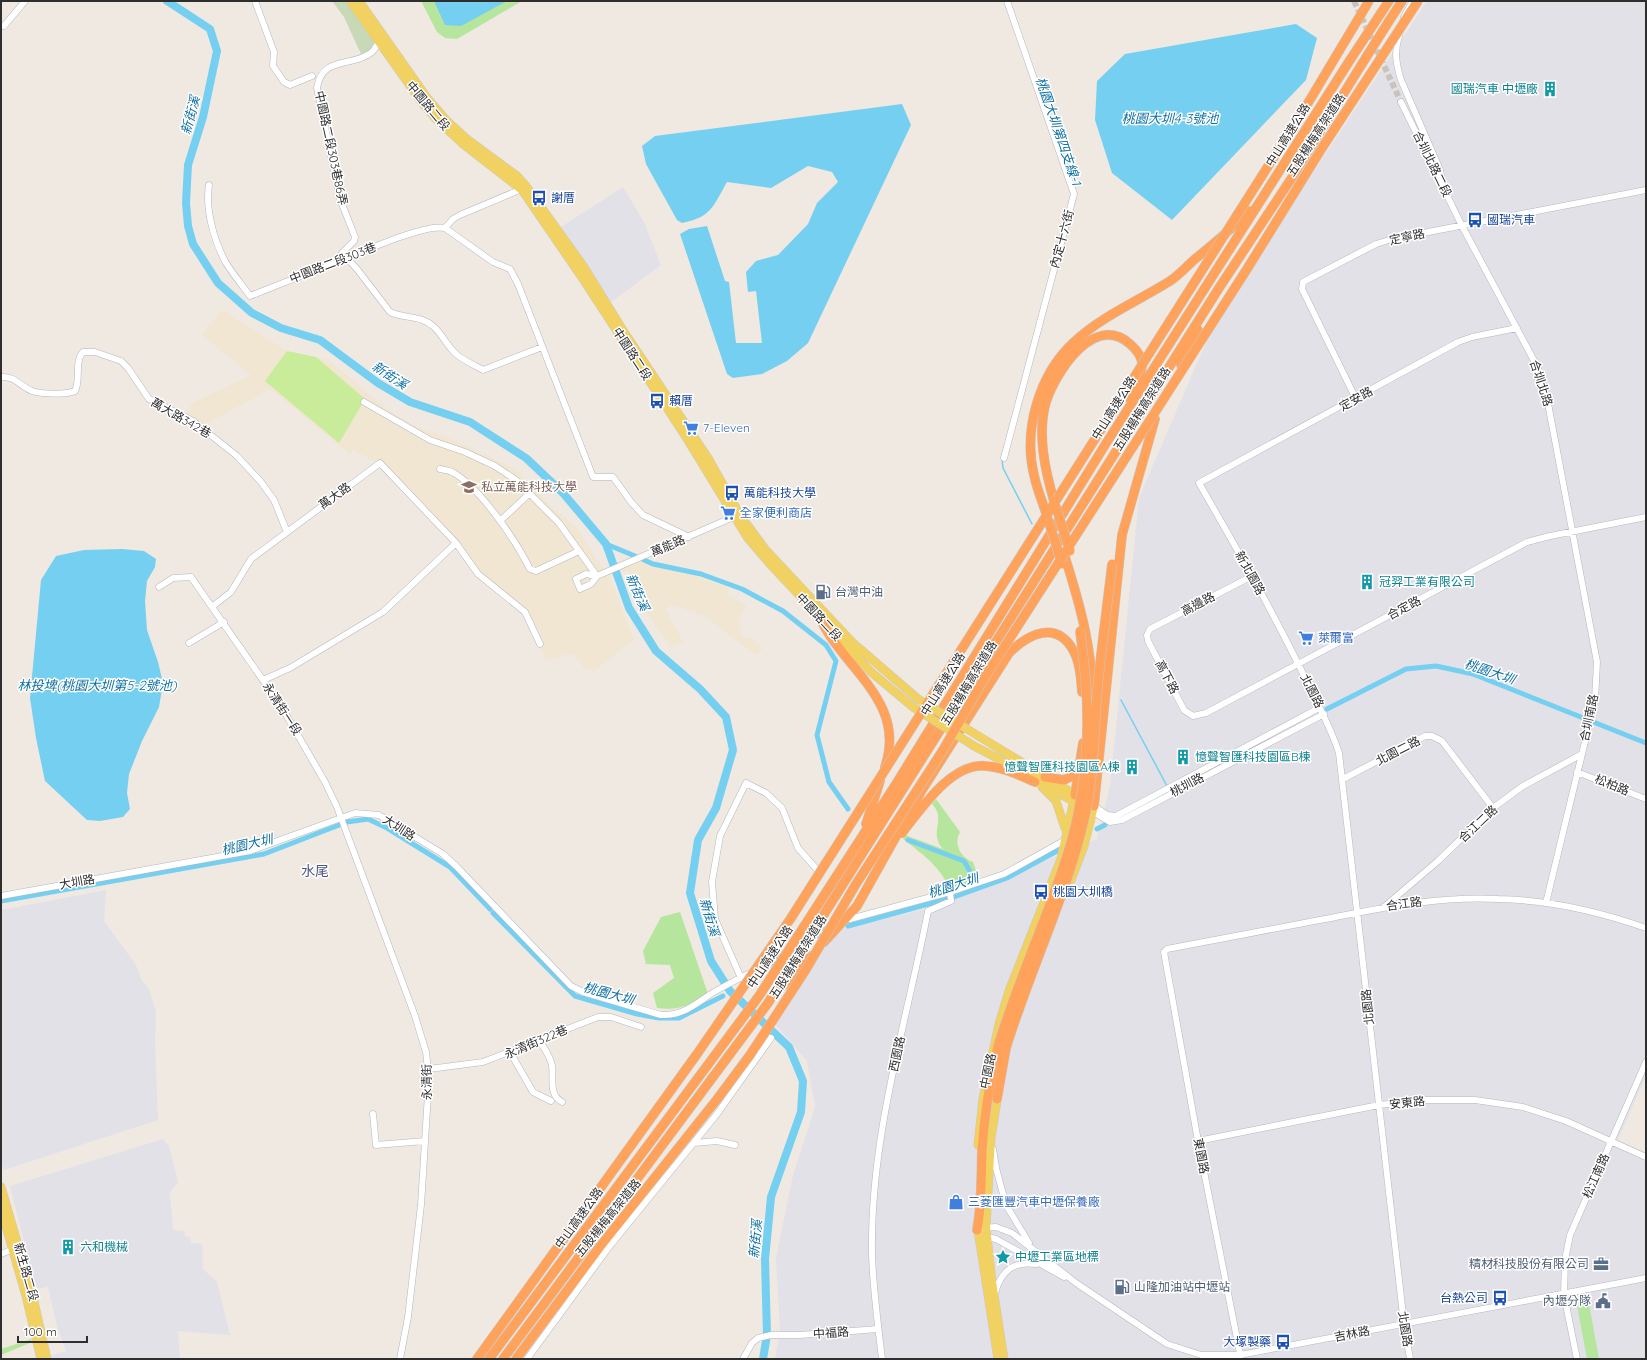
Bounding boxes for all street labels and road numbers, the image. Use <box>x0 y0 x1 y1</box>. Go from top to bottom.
street label: 中園路二段 <box>403 78 453 133</box>
street label: 中園路二段303巷86弄 <box>312 89 351 207</box>
street label: 五股楊梅高架道路 <box>1283 90 1348 179</box>
street label: 中山高速公路 <box>1262 100 1313 169</box>
street label: 合圳北路二段 <box>1410 128 1455 199</box>
street label: 內定十六街 <box>1047 208 1077 270</box>
street label: 定寧路 <box>1388 225 1426 248</box>
street label: 中園路二段303巷 <box>287 239 378 286</box>
street label: 中園路二段 <box>610 324 655 383</box>
street label: 合圳北路 <box>1527 358 1556 408</box>
street label: 五股楊梅高架道路 <box>1110 364 1173 453</box>
street label: 中山高速公路 <box>1088 373 1139 442</box>
street label: 定安路 <box>1336 383 1375 414</box>
street label: 萬大路342巷 <box>148 394 214 441</box>
street label: 萬大路 <box>316 479 354 512</box>
street label: 萬能路 <box>648 532 687 559</box>
street label: 新北園路 <box>1232 548 1269 597</box>
street label: 高邊路 <box>1178 588 1217 619</box>
street label: 中園路二段 <box>793 590 845 644</box>
street label: 合定路 <box>1384 592 1423 623</box>
street label: 五股楊梅高架道路 <box>937 638 1000 728</box>
street label: 中山高速公路 <box>917 649 968 718</box>
street label: 高下路 <box>1152 657 1183 696</box>
street label: 北園路 <box>1298 671 1327 710</box>
street label: 永清街一段 <box>260 679 305 738</box>
street label: 合圳南路 <box>1576 693 1601 743</box>
street label: 北園二路 <box>1373 733 1423 768</box>
street label: 桃圳路 <box>1167 769 1206 800</box>
street label: 松柏路 <box>1593 771 1632 798</box>
street label: 合江二路 <box>1455 802 1500 845</box>
street label: 大圳路 <box>380 811 418 844</box>
street label: 大圳路 <box>58 871 96 892</box>
street label: 合江路 <box>1385 894 1423 913</box>
street label: 五股楊梅高架道路 <box>766 912 829 1001</box>
street label: 中山高速公路 <box>744 922 795 991</box>
street label: 北園路 <box>1358 988 1377 1026</box>
street label: 永清街322巷 <box>502 1021 570 1062</box>
street label: 西園路 <box>885 1035 908 1073</box>
street label: 中園路 <box>976 1052 999 1090</box>
street label: 永清街 <box>419 1064 434 1100</box>
street label: 安東路 <box>1388 1093 1426 1112</box>
street label: 東園路 <box>1191 1137 1212 1175</box>
street label: 松江南路 <box>1579 1151 1612 1201</box>
street label: 五股楊梅高架道路 <box>572 1176 644 1260</box>
street label: 中山高速公路 <box>551 1184 606 1251</box>
street label: 新生路二段 <box>11 1241 42 1303</box>
street label: 北園路 <box>1395 1310 1416 1348</box>
street label: 吉林路 <box>1333 1323 1371 1344</box>
street label: 中福路 <box>812 1324 849 1341</box>

